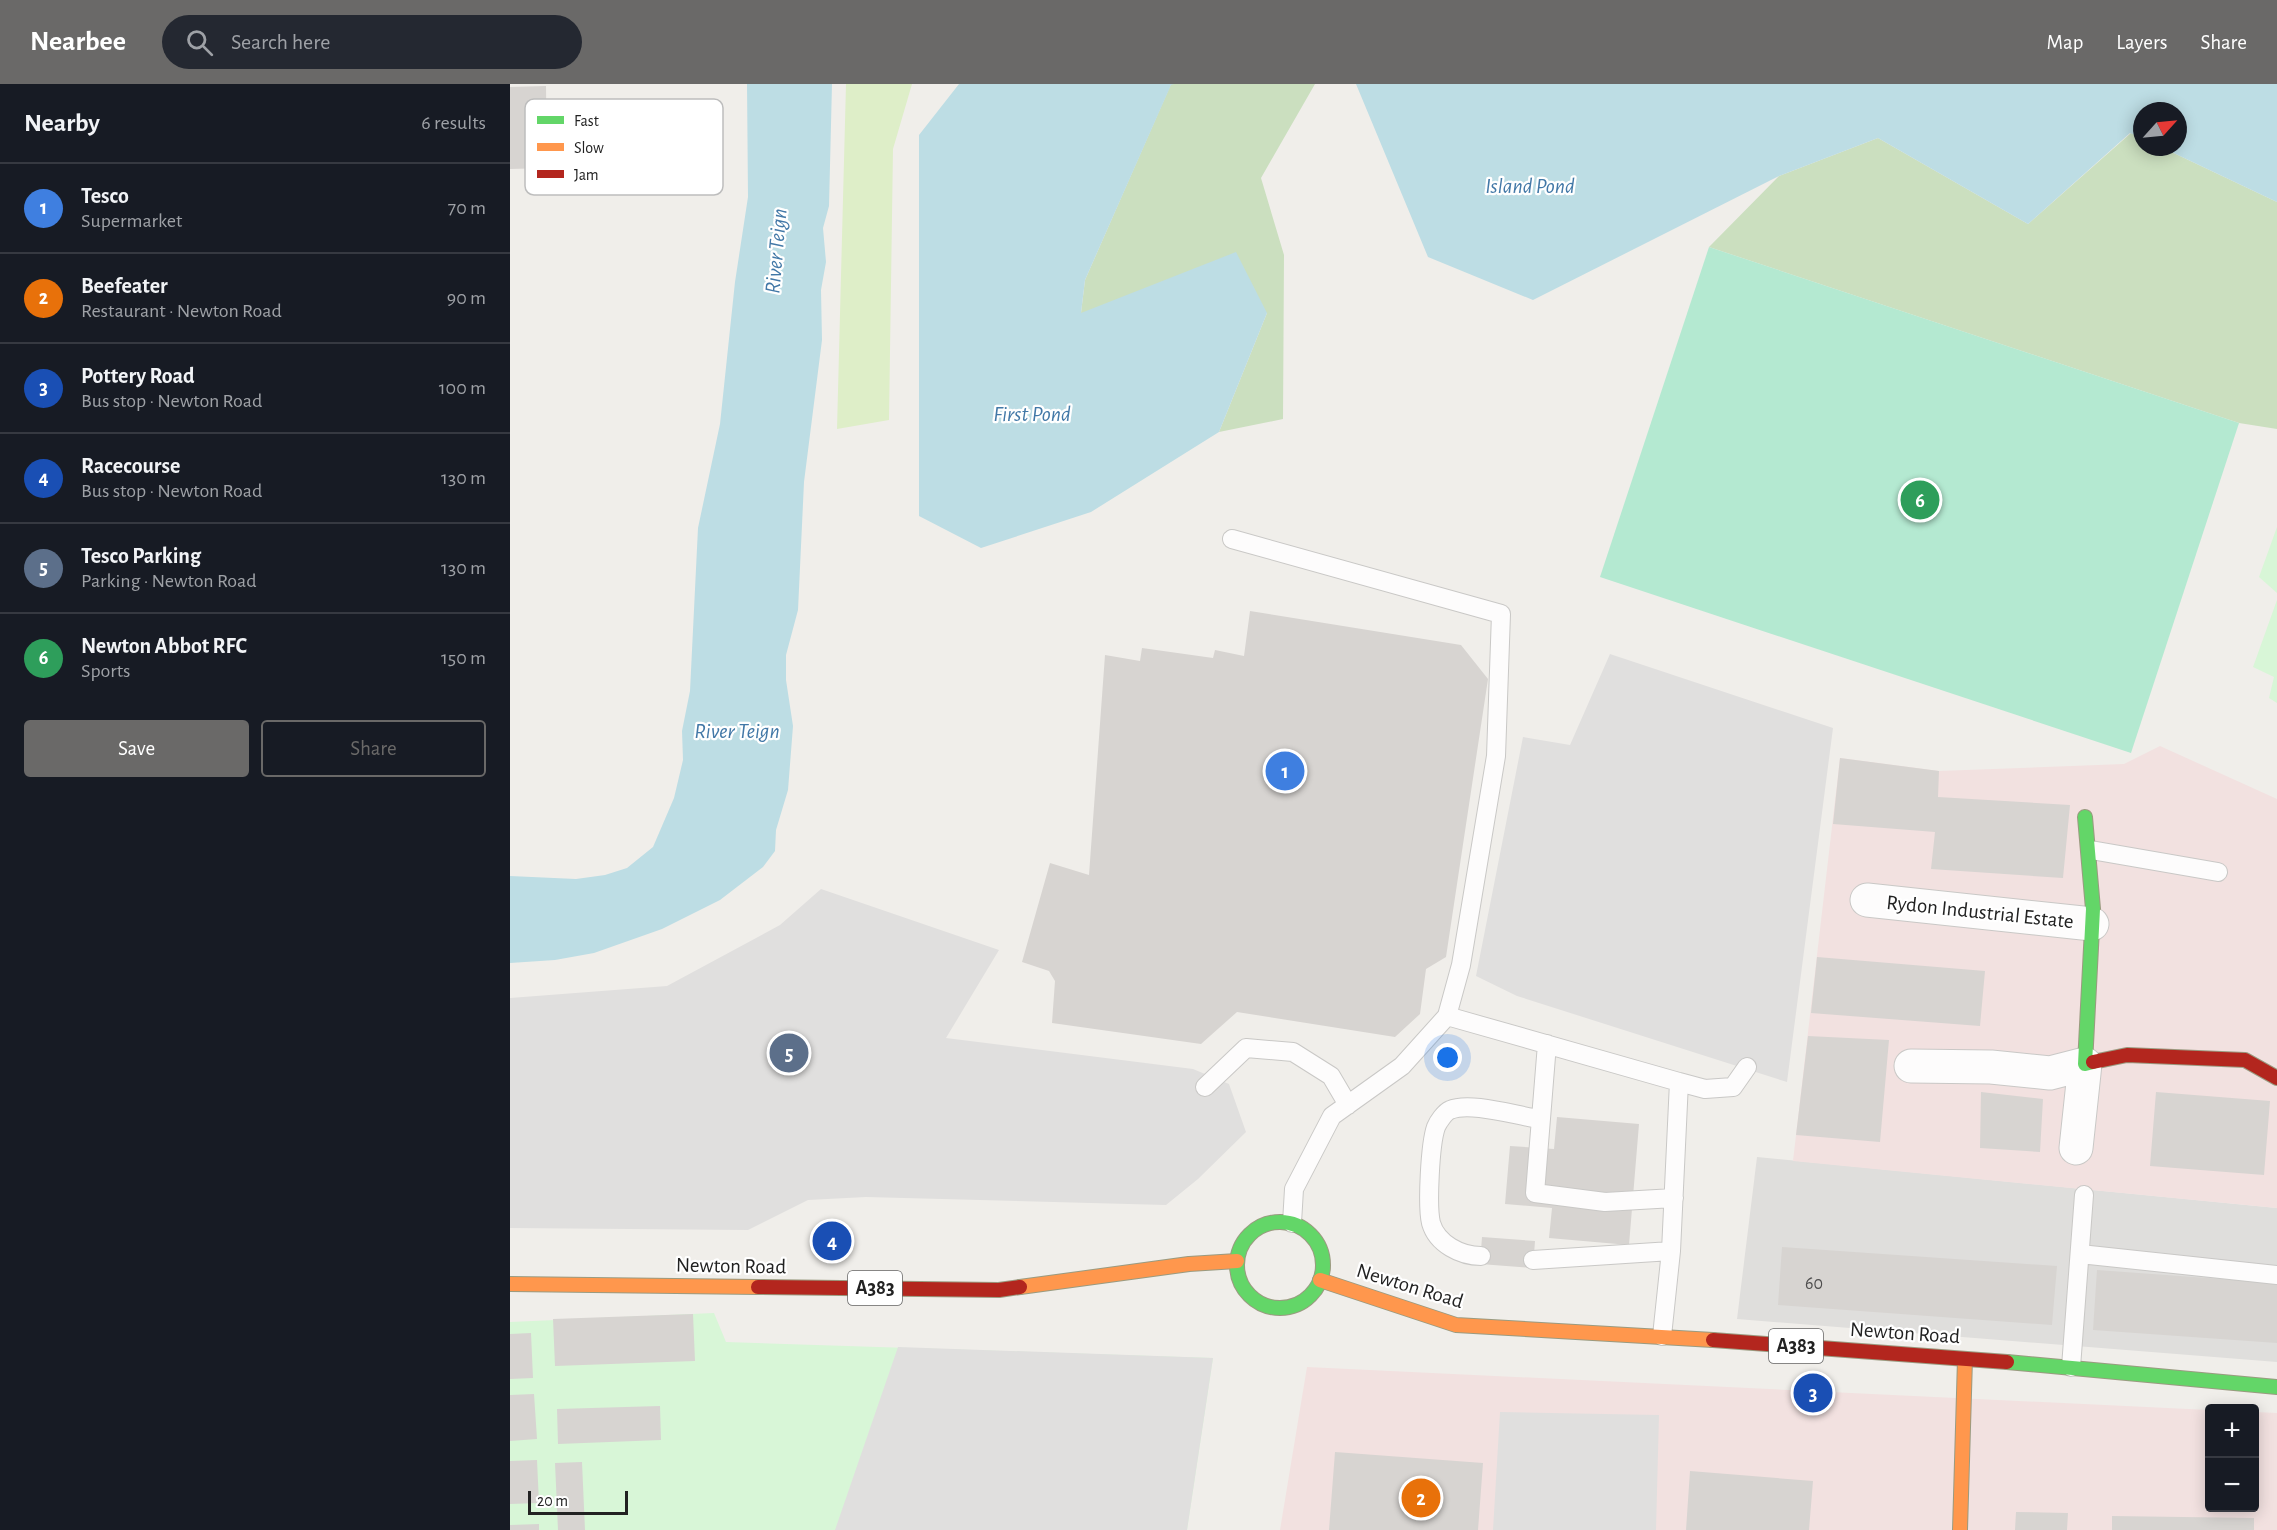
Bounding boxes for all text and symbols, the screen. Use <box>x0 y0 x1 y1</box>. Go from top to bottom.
search box <box>162 15 582 69</box>
icon: search <box>183 26 216 59</box>
text: Nearbee <box>30 28 126 56</box>
text: Search here <box>231 31 330 53</box>
text: Map <box>2047 32 2083 53</box>
text: Layers <box>2116 32 2167 53</box>
text: Share <box>2200 32 2247 53</box>
legend <box>525 99 723 195</box>
north arrow <box>2133 102 2187 156</box>
text: Nearby <box>24 110 100 136</box>
text: 6 results <box>421 113 486 133</box>
text: Fast <box>574 113 599 129</box>
text: Slow <box>574 140 604 156</box>
text: Jam <box>574 167 599 183</box>
water label: Island Pond <box>1485 175 1575 197</box>
text: Tesco <box>81 185 129 207</box>
text: 1 <box>40 198 47 218</box>
text: 70 m <box>448 198 486 218</box>
water label: River Teign <box>761 207 791 295</box>
text: Supermarket <box>81 211 182 231</box>
text: Beefeater <box>81 275 168 297</box>
text: 2 <box>39 288 48 308</box>
text: 90 m <box>447 288 486 308</box>
text: Restaurant · Newton Road <box>81 301 282 321</box>
text: Pottery Road <box>81 365 195 387</box>
text: 3 <box>39 378 48 398</box>
text: 100 m <box>439 378 486 398</box>
text: Bus stop · Newton Road <box>81 391 262 411</box>
water label: First Pond <box>993 403 1071 425</box>
text: Racecourse <box>81 455 180 477</box>
text: 4 <box>38 468 49 488</box>
text: 130 m <box>441 468 486 488</box>
pin: 6 <box>1900 478 1940 522</box>
text: Bus stop · Newton Road <box>81 481 262 501</box>
text: Tesco Parking <box>81 545 201 567</box>
text: 5 <box>39 558 48 578</box>
text: 130 m <box>441 558 486 578</box>
text: Parking · Newton Road <box>81 571 257 591</box>
text: Newton Abbot RFC <box>81 635 247 657</box>
text: 6 <box>39 648 48 668</box>
text: 150 m <box>441 648 486 668</box>
text: Sports <box>81 661 130 681</box>
button: Save <box>24 720 249 777</box>
button: Share <box>261 720 486 777</box>
water label: River Teign <box>694 720 780 742</box>
pin: 1 <box>1266 748 1304 794</box>
street label: Rydon Industrial Estate <box>1885 892 2075 932</box>
pin: 5 <box>770 1030 808 1076</box>
your location <box>1433 1043 1462 1072</box>
pin: 4 <box>812 1218 852 1264</box>
street label: Newton Road <box>676 1255 786 1277</box>
street label: Newton Road <box>1354 1260 1466 1312</box>
road number: A383 <box>848 1271 902 1305</box>
house number: 60 <box>1805 1275 1823 1293</box>
street label: Newton Road <box>1849 1319 1961 1347</box>
road number: A383 <box>1769 1329 1823 1363</box>
pin: 3 <box>1794 1370 1832 1416</box>
map controls <box>2205 1404 2259 1512</box>
button: + <box>2205 1404 2259 1458</box>
button: − <box>2205 1458 2259 1512</box>
pin: 2 <box>1402 1476 1440 1520</box>
scale bar <box>528 1488 628 1516</box>
text: 20 m <box>537 1493 568 1509</box>

